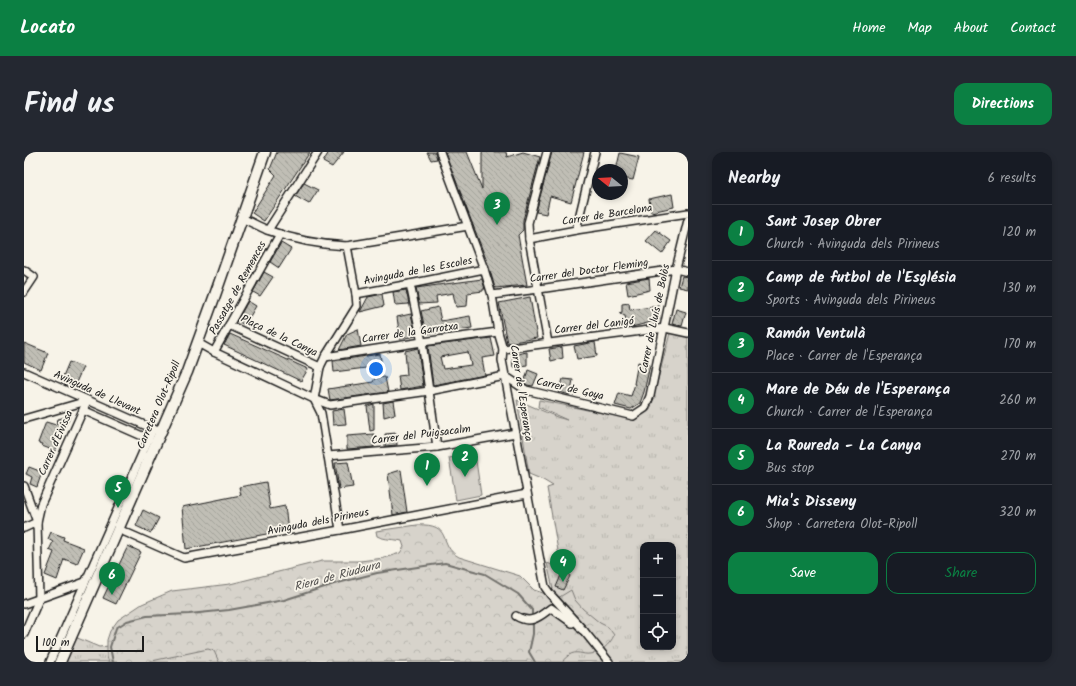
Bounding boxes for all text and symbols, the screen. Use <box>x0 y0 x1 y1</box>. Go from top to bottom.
text: Locato <box>20 13 75 43</box>
text: Home <box>852 17 886 39</box>
text: Map <box>908 17 932 39</box>
text: About <box>954 17 988 39</box>
text: Contact <box>1010 17 1056 39</box>
text: Find us <box>24 82 115 127</box>
button: Directions <box>954 83 1052 125</box>
north arrow <box>592 164 628 200</box>
text: Nearby <box>728 165 780 192</box>
text: 6 results <box>988 168 1036 189</box>
pin: 3 <box>484 192 510 225</box>
street label: Carrer de Barcelona <box>561 199 653 231</box>
text: Sant Josep Obrer <box>766 210 881 234</box>
text: 1 <box>739 222 743 243</box>
text: 120 m <box>1002 222 1036 243</box>
text: Church · Avinguda dels Pirineus <box>766 234 940 255</box>
street label: Passatge de Remences <box>205 238 271 338</box>
street label: Avinguda de les Escoles <box>362 252 474 290</box>
street label: Carrer del Doctor Fleming <box>528 254 650 288</box>
street label: Carrer de Lluís de Bolòs <box>635 262 675 376</box>
text: Camp de futbol de l'Església <box>766 266 956 290</box>
text: 2 <box>737 278 745 299</box>
text: 130 m <box>1002 278 1036 299</box>
text: Sports · Avinguda dels Pirineus <box>766 290 935 311</box>
street label: Plaça de la Canya <box>237 310 321 362</box>
street label: Carrer del Canigó <box>553 312 636 340</box>
street label: Carrer de la Garrotxa <box>361 317 459 349</box>
text: Ramón Ventulà <box>766 322 865 346</box>
text: 3 <box>737 334 745 355</box>
text: 170 m <box>1004 334 1036 355</box>
street label: Carrer de l'Esperança <box>505 344 537 442</box>
text: Place · Carrer de l'Esperança <box>766 346 922 367</box>
street label: Carretera Olot-Ripoll <box>132 358 186 452</box>
your location <box>366 359 386 379</box>
street label: Avinguda de Llevant <box>50 366 144 421</box>
street label: Carrer de Goya <box>534 372 606 406</box>
text: Mare de Déu de l'Esperança <box>766 378 950 402</box>
text: 4 <box>737 390 745 411</box>
text: 260 m <box>999 390 1036 411</box>
text: Church · Carrer de l'Esperança <box>766 402 933 423</box>
street label: Carrer d'Eivissa <box>34 407 78 479</box>
street label: Carrer del Puigsacalm <box>370 420 472 450</box>
text: La Roureda - La Canya <box>766 434 921 458</box>
pin: 2 <box>452 444 478 477</box>
text: 5 <box>738 446 744 467</box>
text: 270 m <box>1000 446 1036 467</box>
pin: 1 <box>414 453 440 486</box>
text: Bus stop <box>766 458 814 479</box>
pin: 5 <box>105 475 131 508</box>
text: Mia's Disseny <box>766 490 856 514</box>
text: 6 <box>737 502 745 523</box>
text: 320 m <box>999 502 1036 523</box>
street label: Avinguda dels Pirineus <box>266 503 371 541</box>
text: Shop · Carretera Olot-Ripoll <box>766 514 918 535</box>
map controls <box>640 542 676 650</box>
button: + <box>640 542 676 578</box>
pin: 4 <box>550 549 576 582</box>
button: Save <box>728 552 878 594</box>
button: Share <box>886 552 1036 594</box>
water label: Riera de Riudaura <box>292 555 384 597</box>
pin: 6 <box>99 562 125 595</box>
button: − <box>640 578 676 614</box>
button: locate <box>640 614 676 650</box>
scale bar <box>36 634 144 653</box>
text: 100 m <box>42 634 70 652</box>

